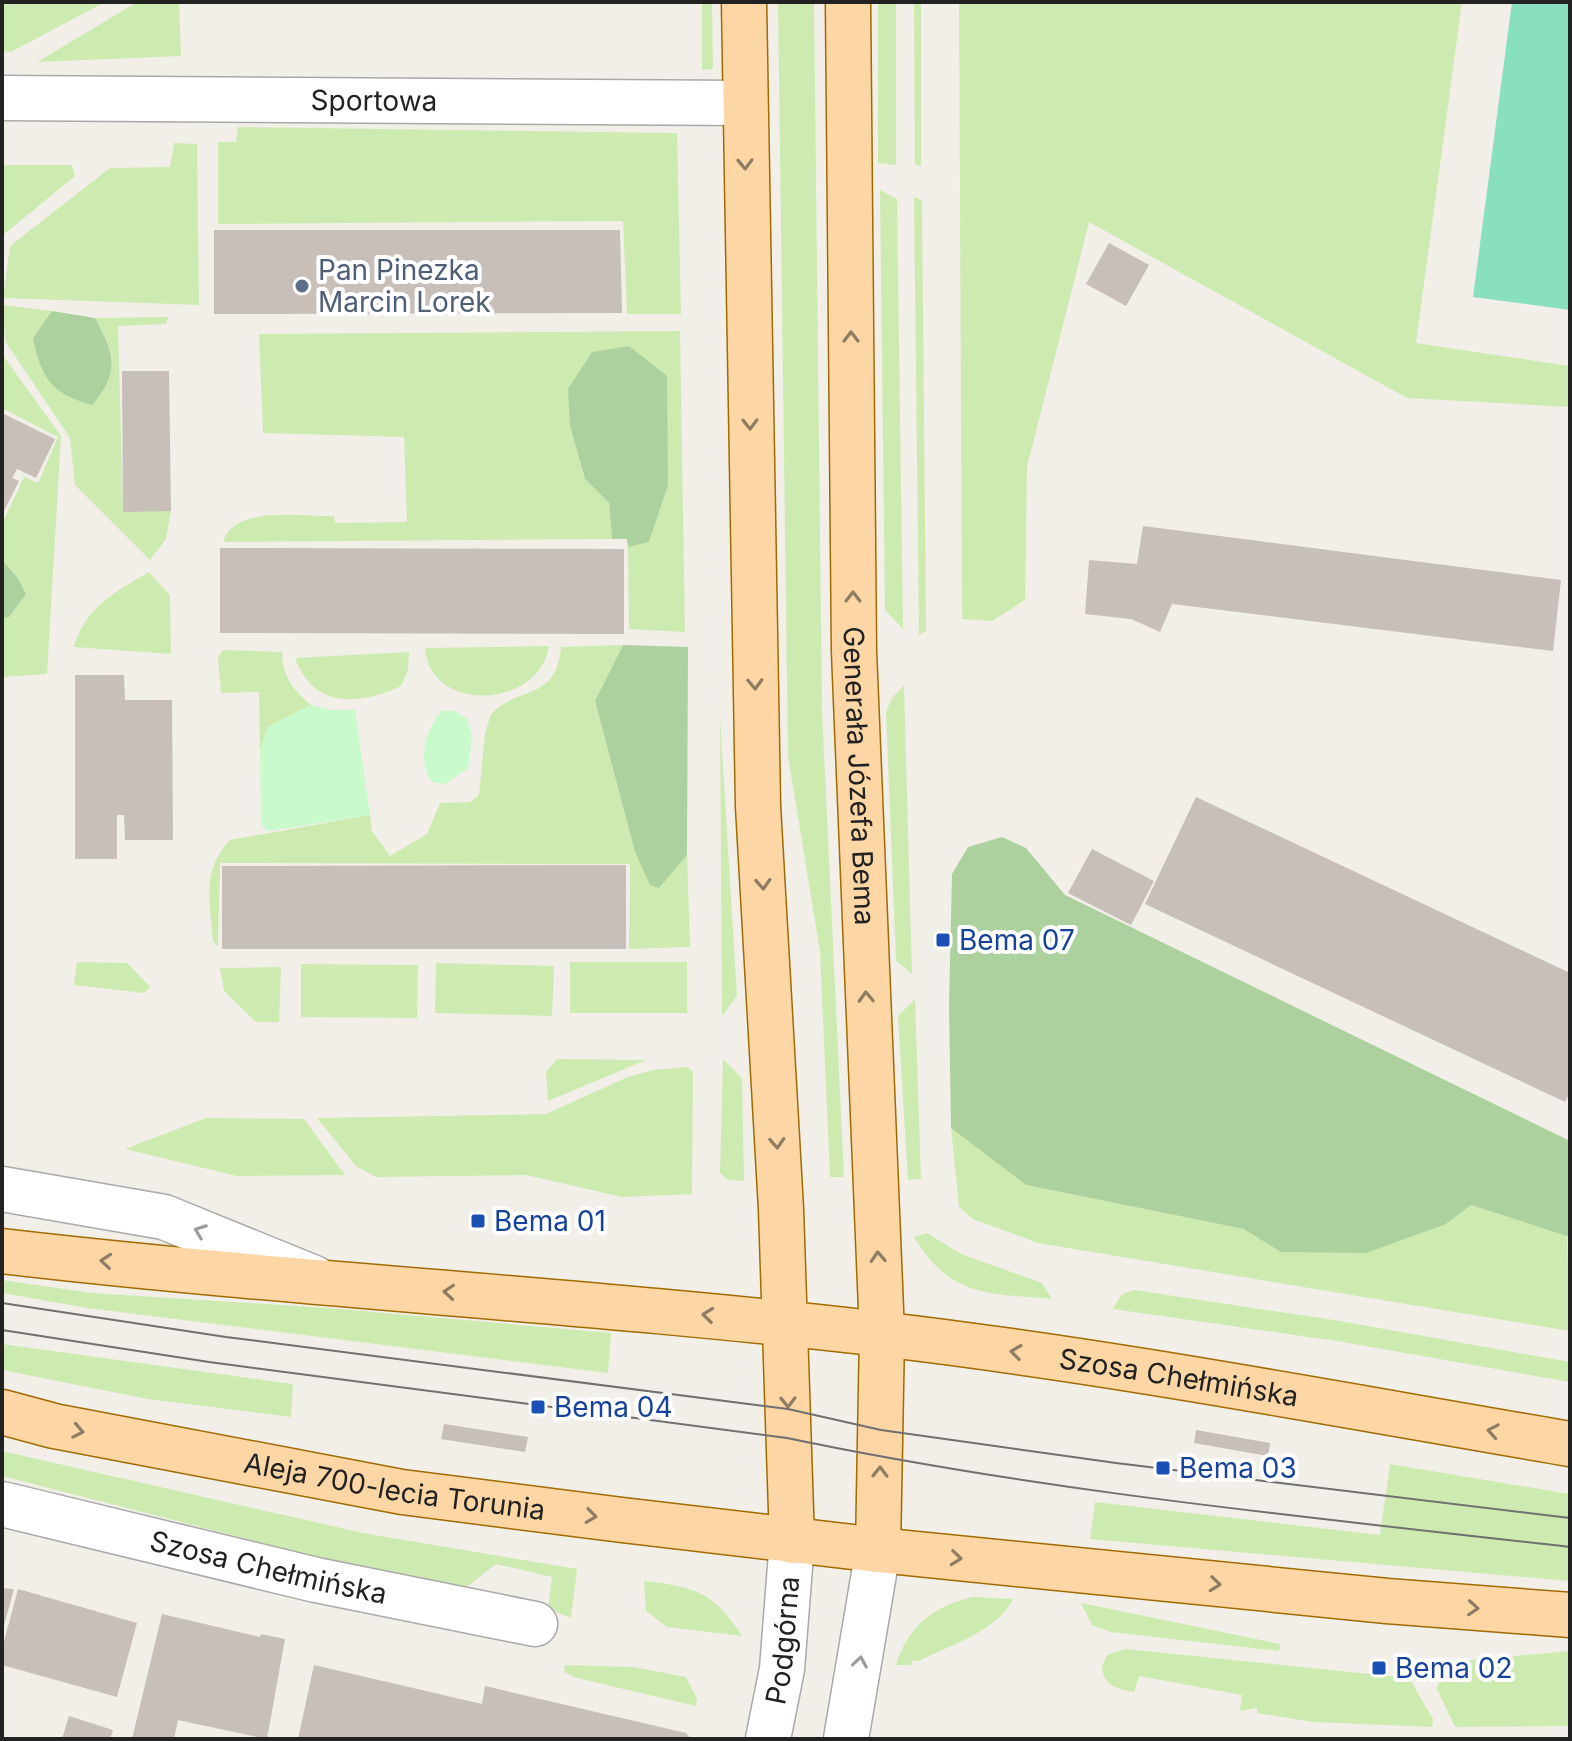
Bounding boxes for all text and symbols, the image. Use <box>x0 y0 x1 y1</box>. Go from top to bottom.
street label: Sportowa <box>311 83 437 118</box>
one-way arrow <box>737 158 754 171</box>
place label: Pan Pinezka Marcin Lorek <box>318 253 491 319</box>
marker: Pan Pinezka Marcin Lorek <box>293 277 311 295</box>
one-way arrow <box>842 330 860 343</box>
one-way arrow <box>741 418 759 431</box>
one-way arrow <box>844 590 862 603</box>
street label: Generała Józefa Bema <box>837 626 882 926</box>
one-way arrow <box>747 678 764 691</box>
one-way arrow <box>754 878 771 891</box>
place label: Bema 07 <box>959 923 1075 957</box>
marker: Bema 07 <box>934 931 952 949</box>
one-way arrow <box>858 990 875 1003</box>
one-way arrow <box>768 1137 785 1150</box>
place label: Bema 01 <box>494 1204 606 1238</box>
marker: Bema 01 <box>469 1212 487 1230</box>
one-way arrow <box>194 1224 208 1241</box>
one-way arrow <box>870 1250 887 1262</box>
one-way arrow <box>99 1253 112 1270</box>
one-way arrow <box>442 1284 455 1301</box>
one-way arrow <box>701 1307 714 1324</box>
street label: Szosa Chełmińska <box>1057 1341 1301 1414</box>
one-way arrow <box>1009 1344 1023 1361</box>
place label: Bema 04 <box>554 1390 673 1424</box>
one-way arrow <box>779 1396 796 1409</box>
marker: Bema 04 <box>529 1398 547 1416</box>
one-way arrow <box>71 1421 84 1438</box>
one-way arrow <box>1486 1423 1500 1440</box>
street label: Aleja 700-lecia Torunia <box>241 1445 547 1527</box>
place label: Bema 03 <box>1179 1451 1297 1485</box>
marker: Bema 03 <box>1154 1459 1172 1477</box>
one-way arrow <box>871 1465 888 1478</box>
one-way arrow <box>584 1507 598 1524</box>
street label: Szosa Chełmińska <box>147 1523 390 1611</box>
one-way arrow <box>950 1549 963 1566</box>
street label: Podgórna <box>758 1575 806 1707</box>
one-way arrow <box>1209 1575 1222 1592</box>
one-way arrow <box>1467 1599 1480 1616</box>
place label: Bema 02 <box>1395 1651 1513 1685</box>
one-way arrow <box>851 1656 868 1669</box>
marker: Bema 02 <box>1370 1659 1388 1677</box>

